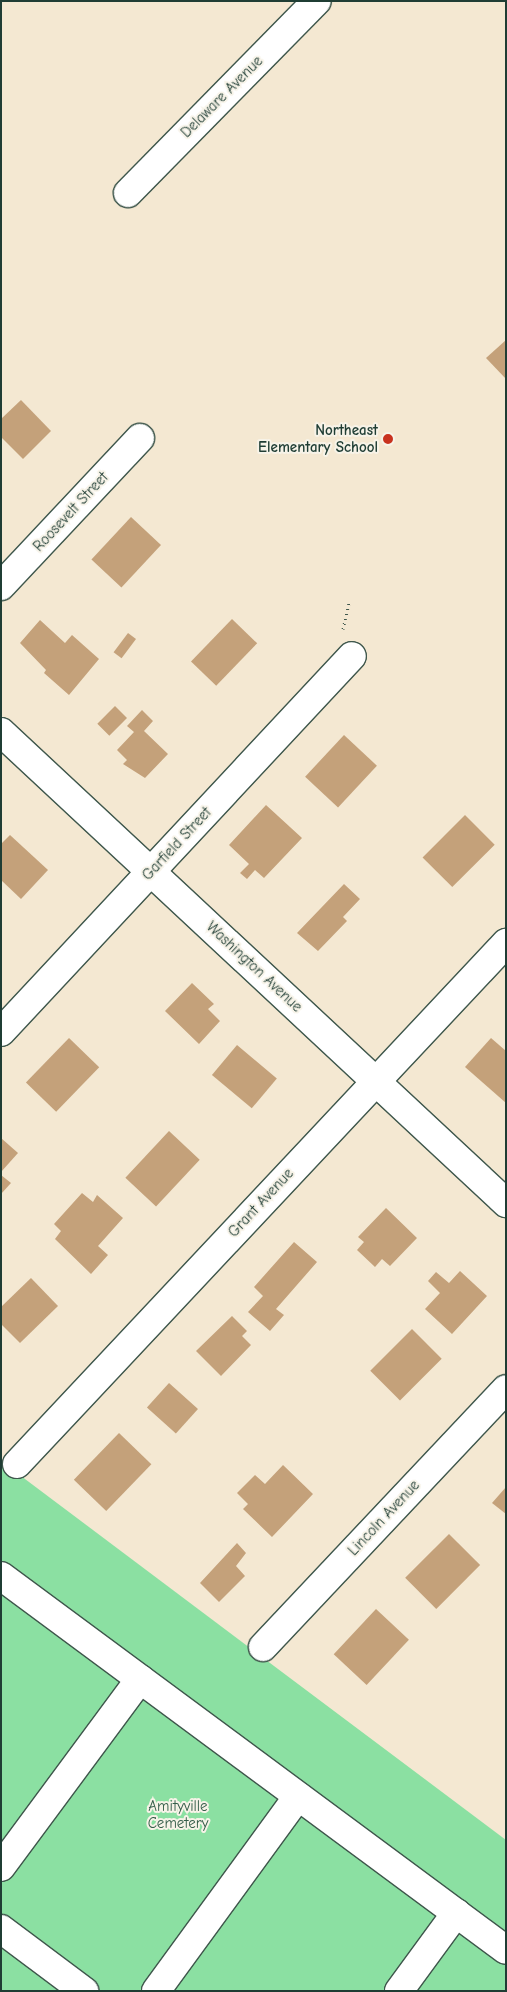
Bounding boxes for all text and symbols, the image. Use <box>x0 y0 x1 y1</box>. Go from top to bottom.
street label: Delaware Avenue <box>177 52 267 142</box>
place label: Northeast Elementary School <box>258 421 378 456</box>
marker: Northeast Elementary School <box>382 433 394 445</box>
street label: Roosevelt Street <box>30 469 112 555</box>
street label: Garfield Street <box>139 804 215 884</box>
street label: Washington Avenue <box>202 918 306 1016</box>
street label: Grant Avenue <box>225 1165 297 1241</box>
street label: Lincoln Avenue <box>344 1477 424 1559</box>
park label: Amityville Cemetery <box>148 1797 208 1832</box>

